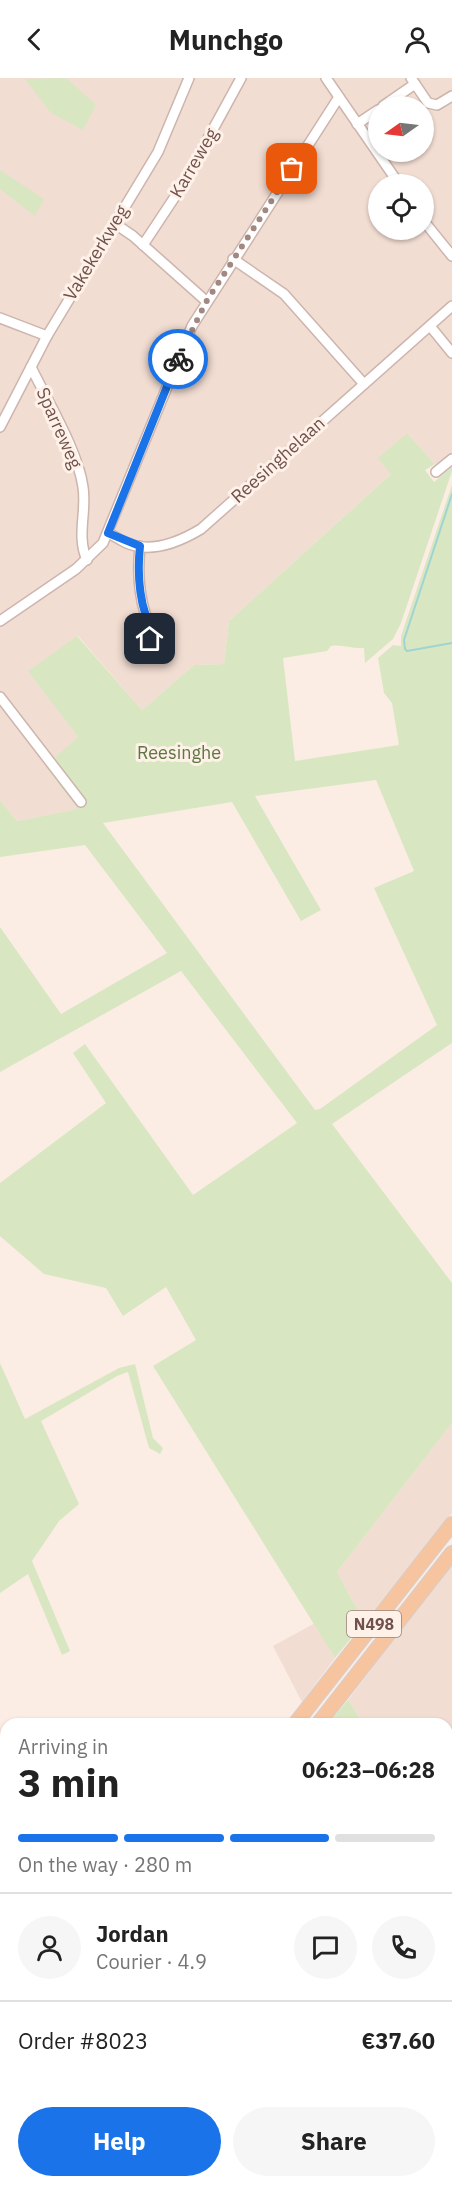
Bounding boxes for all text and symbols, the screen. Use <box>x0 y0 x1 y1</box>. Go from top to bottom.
text: Munchgo <box>169 22 283 57</box>
icon: back <box>18 23 51 56</box>
icon: person <box>401 23 434 56</box>
north arrow <box>368 96 434 162</box>
map controls <box>368 96 434 240</box>
street label: Karreweg <box>164 123 223 202</box>
pin <box>266 143 317 194</box>
icon: bag <box>275 152 308 185</box>
button: locate <box>368 174 434 240</box>
street label: Vakekerkweg <box>58 200 133 305</box>
courier <box>148 329 208 389</box>
icon: bike <box>162 343 195 376</box>
street label: Sparreweg <box>31 384 88 472</box>
street label: Reesinghelaan <box>226 411 329 508</box>
pin <box>124 613 175 664</box>
icon: home <box>133 622 166 655</box>
park label: Reesinghe <box>137 741 221 764</box>
road number: N498 <box>347 1611 401 1637</box>
text: Arriving in <box>18 1733 108 1760</box>
text: 06:23–06:28 <box>302 1755 435 1784</box>
text: 3 min <box>18 1757 120 1808</box>
text: On the way · 280 m <box>18 1851 192 1878</box>
button: person <box>18 1916 81 1979</box>
button: chat <box>294 1916 357 1979</box>
button: phone <box>372 1916 435 1979</box>
text: Jordan <box>96 1919 169 1948</box>
text: Courier · 4.9 <box>96 1948 207 1975</box>
text: Order #8023 <box>18 2026 148 2055</box>
text: €37.60 <box>362 2026 435 2055</box>
button: Help <box>18 2107 221 2176</box>
button: Share <box>233 2107 435 2176</box>

